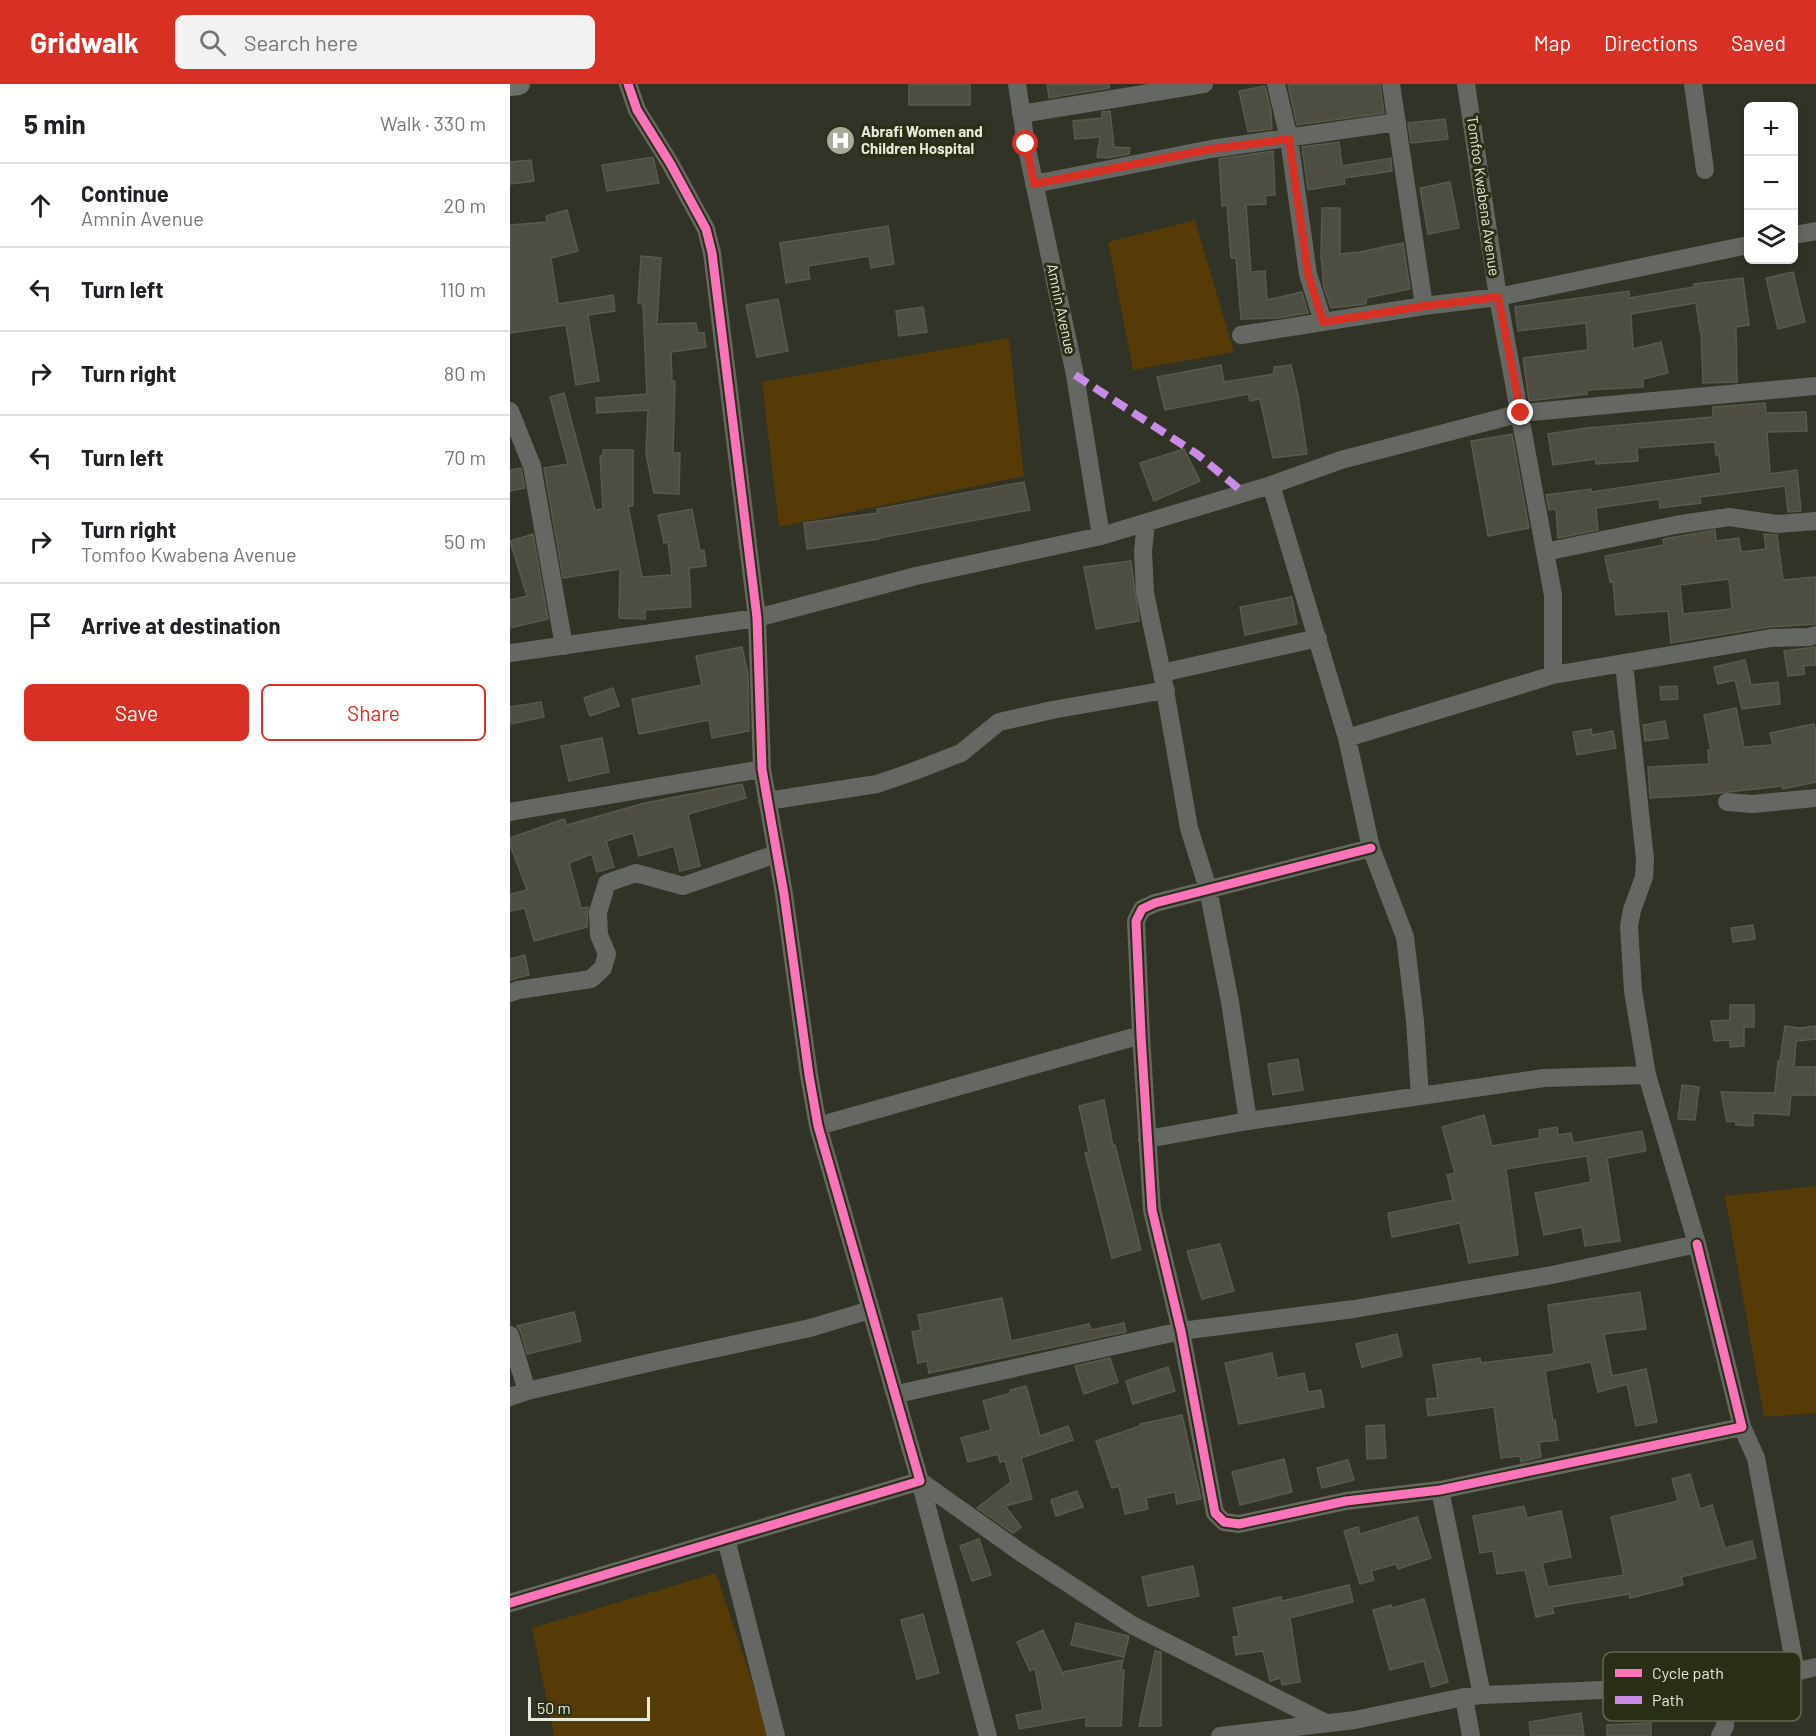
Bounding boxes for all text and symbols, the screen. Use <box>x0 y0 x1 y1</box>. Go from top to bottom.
search box <box>175 15 595 69</box>
text: Gridwalk <box>30 25 139 59</box>
icon: search <box>196 26 229 59</box>
text: Search here <box>244 29 358 55</box>
text: Map <box>1534 30 1571 55</box>
text: Directions <box>1604 30 1698 55</box>
text: Saved <box>1731 30 1786 55</box>
map controls <box>1744 102 1798 264</box>
button: + <box>1744 102 1798 156</box>
text: 5 min <box>24 108 86 139</box>
text: Walk · 330 m <box>380 111 486 135</box>
street label: Tomfoo Kwabena Avenue <box>1464 115 1504 277</box>
place label: Abrafi Women and Children Hospital <box>861 122 983 157</box>
hospital icon: Abrafi Women and Children Hospital <box>824 125 856 157</box>
route start <box>1012 130 1038 156</box>
button: − <box>1744 156 1798 210</box>
text: Continue <box>81 180 169 206</box>
icon: ahead <box>24 189 57 222</box>
text: 20 m <box>443 193 486 217</box>
text: Amnin Avenue <box>81 206 204 230</box>
button: layers <box>1744 210 1798 264</box>
street label: Amnin Avenue <box>1044 262 1080 356</box>
icon: left <box>24 273 57 306</box>
text: Turn left <box>81 276 164 302</box>
text: 110 m <box>440 277 486 301</box>
icon: right <box>24 357 57 390</box>
text: Turn right <box>81 360 176 386</box>
text: 80 m <box>444 361 486 385</box>
route end <box>1507 399 1533 425</box>
icon: left <box>24 441 57 474</box>
text: Turn left <box>81 444 164 470</box>
text: 70 m <box>445 445 486 469</box>
text: Turn right <box>81 516 176 542</box>
icon: right <box>24 525 57 558</box>
text: 50 m <box>444 529 486 553</box>
text: Tomfoo Kwabena Avenue <box>81 542 297 566</box>
icon: arrive <box>24 609 57 642</box>
text: Arrive at destination <box>81 612 280 638</box>
button: Save <box>24 684 249 741</box>
button: Share <box>261 684 486 741</box>
legend <box>1603 1652 1801 1721</box>
text: Cycle path <box>1652 1663 1724 1682</box>
text: Path <box>1652 1690 1684 1709</box>
scale bar <box>528 1694 650 1722</box>
text: 50 m <box>537 1698 571 1717</box>

